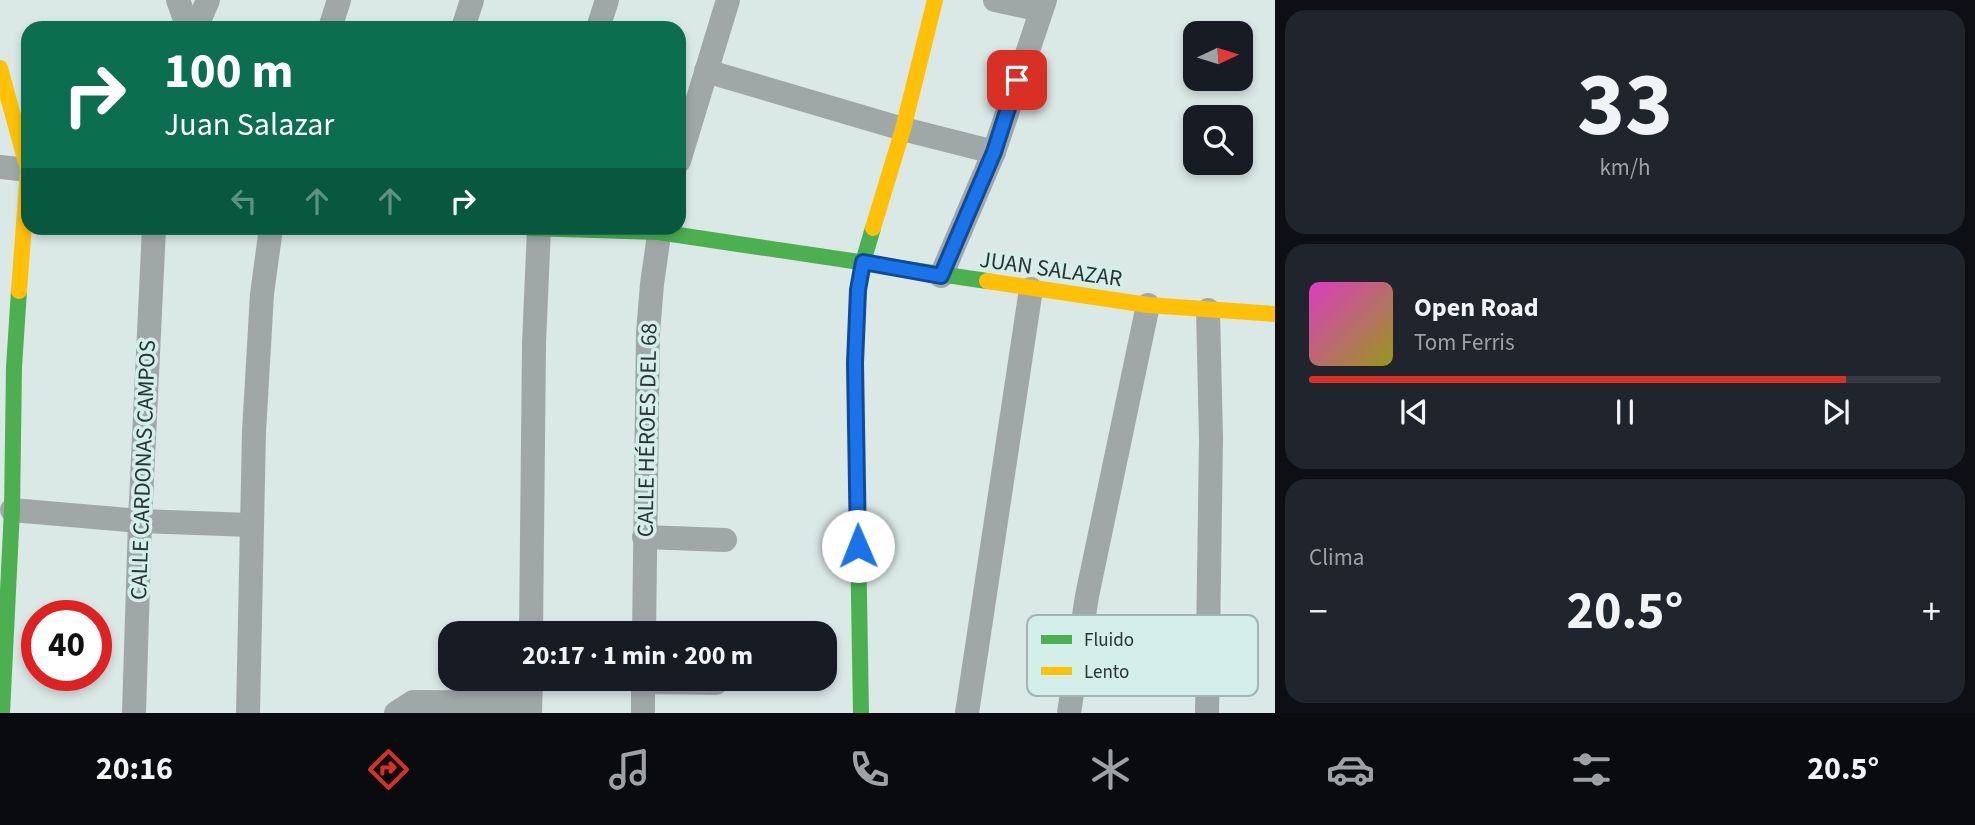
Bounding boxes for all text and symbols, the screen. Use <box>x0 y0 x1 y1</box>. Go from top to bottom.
north arrow <box>1183 21 1253 91</box>
map controls <box>1183 21 1253 175</box>
text: 100 m <box>164 37 293 107</box>
text: 33 <box>1577 41 1673 170</box>
icon: right <box>49 49 140 140</box>
pin <box>987 50 1047 110</box>
icon: arrive <box>998 61 1036 99</box>
text: Juan Salazar <box>164 102 334 148</box>
button: search <box>1183 105 1253 175</box>
text: km/h <box>1599 151 1651 184</box>
icon: left <box>225 182 263 220</box>
icon: ahead <box>298 182 336 220</box>
icon: ahead <box>371 182 409 220</box>
icon: right <box>444 182 482 220</box>
street label: JUAN SALAZAR <box>978 243 1124 295</box>
text: Open Road <box>1414 289 1539 326</box>
street label: CALLE HÉROES DEL 68 <box>629 323 665 537</box>
text: Tom Ferris <box>1414 326 1515 359</box>
street label: CALLE CARDONAS CAMPOS <box>122 340 164 600</box>
icon: previous <box>1395 393 1433 431</box>
icon: pause <box>1606 393 1644 431</box>
icon: next <box>1817 393 1855 431</box>
position arrow <box>821 509 895 583</box>
text: Clima <box>1309 541 1364 574</box>
text: 20.5° <box>1567 575 1683 649</box>
text: − <box>1309 585 1328 639</box>
text: + <box>1922 585 1941 639</box>
speed limit sign: 40 <box>21 600 112 691</box>
legend <box>1027 615 1258 696</box>
text: Fluido <box>1084 627 1134 654</box>
text: 20:17 · 1 min · 200 m <box>522 637 753 674</box>
text: Lento <box>1084 659 1129 686</box>
icon: directions <box>364 745 413 794</box>
icon: music <box>605 745 654 794</box>
icon: phone <box>845 745 894 794</box>
icon: climate <box>1086 745 1135 794</box>
icon: car <box>1326 745 1375 794</box>
icon: filters <box>1567 745 1616 794</box>
text: 20:16 <box>96 746 173 792</box>
text: 20.5° <box>1807 746 1879 792</box>

